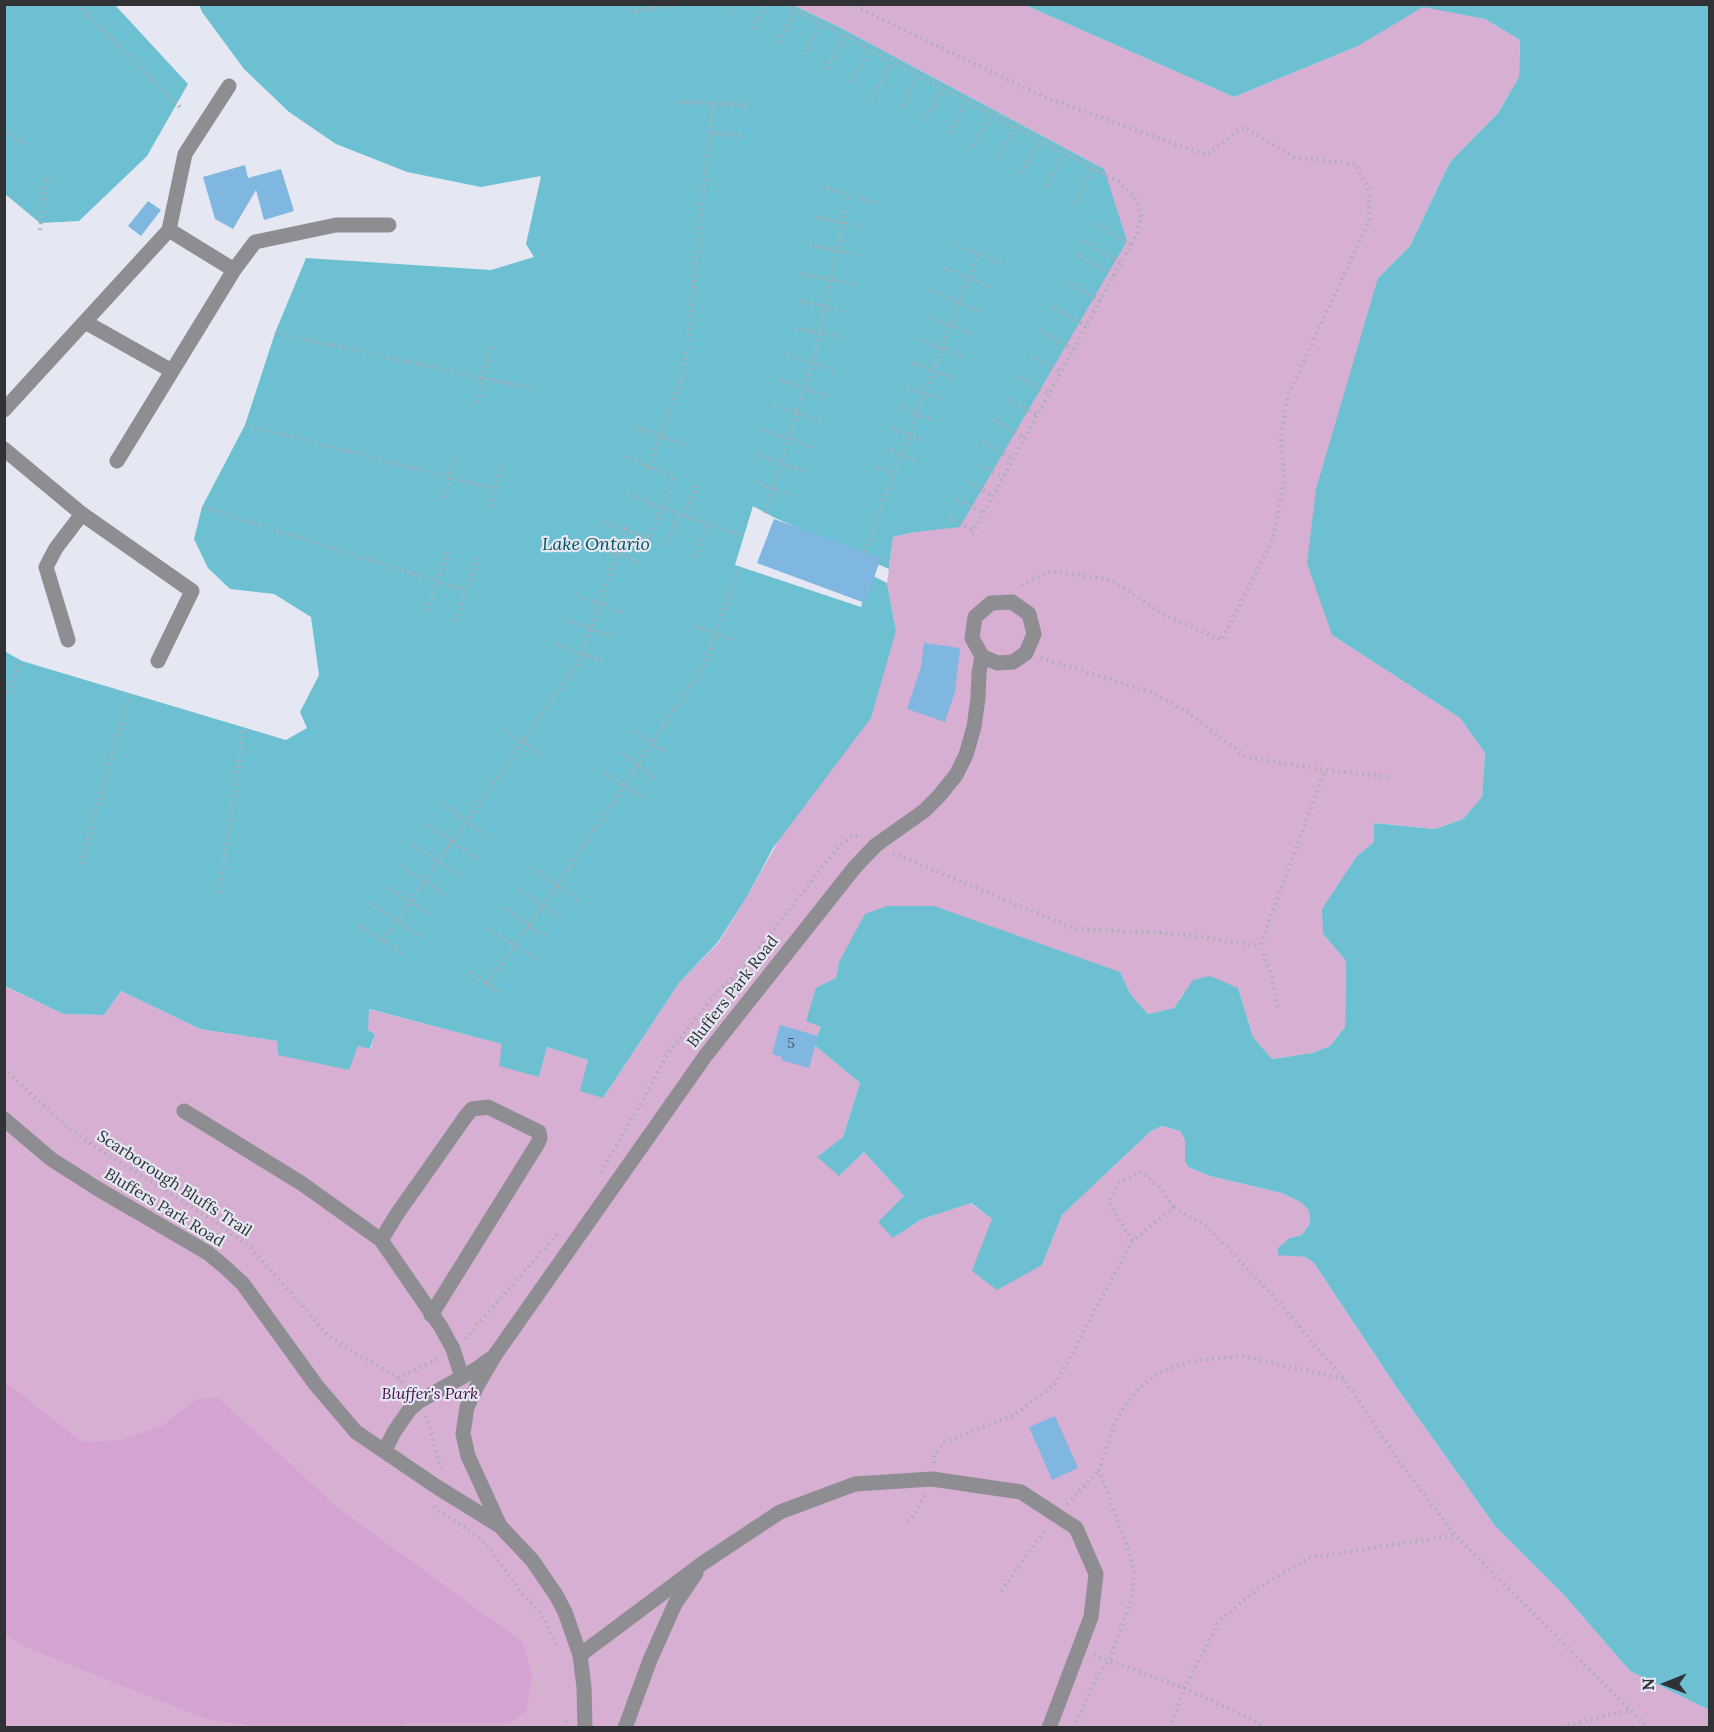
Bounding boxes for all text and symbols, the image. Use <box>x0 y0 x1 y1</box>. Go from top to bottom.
water label: Lake Ontario <box>542 534 650 556</box>
street label: Bluffers Park Road <box>683 932 783 1052</box>
house number: 5 <box>787 1036 795 1052</box>
street label: Scarborough Bluffs Trail <box>93 1127 255 1241</box>
street label: Bluffers Park Road <box>101 1165 227 1251</box>
park label: Bluffer's Park <box>382 1384 478 1404</box>
north arrow <box>1636 1654 1696 1714</box>
text: N <box>1638 1678 1658 1691</box>

